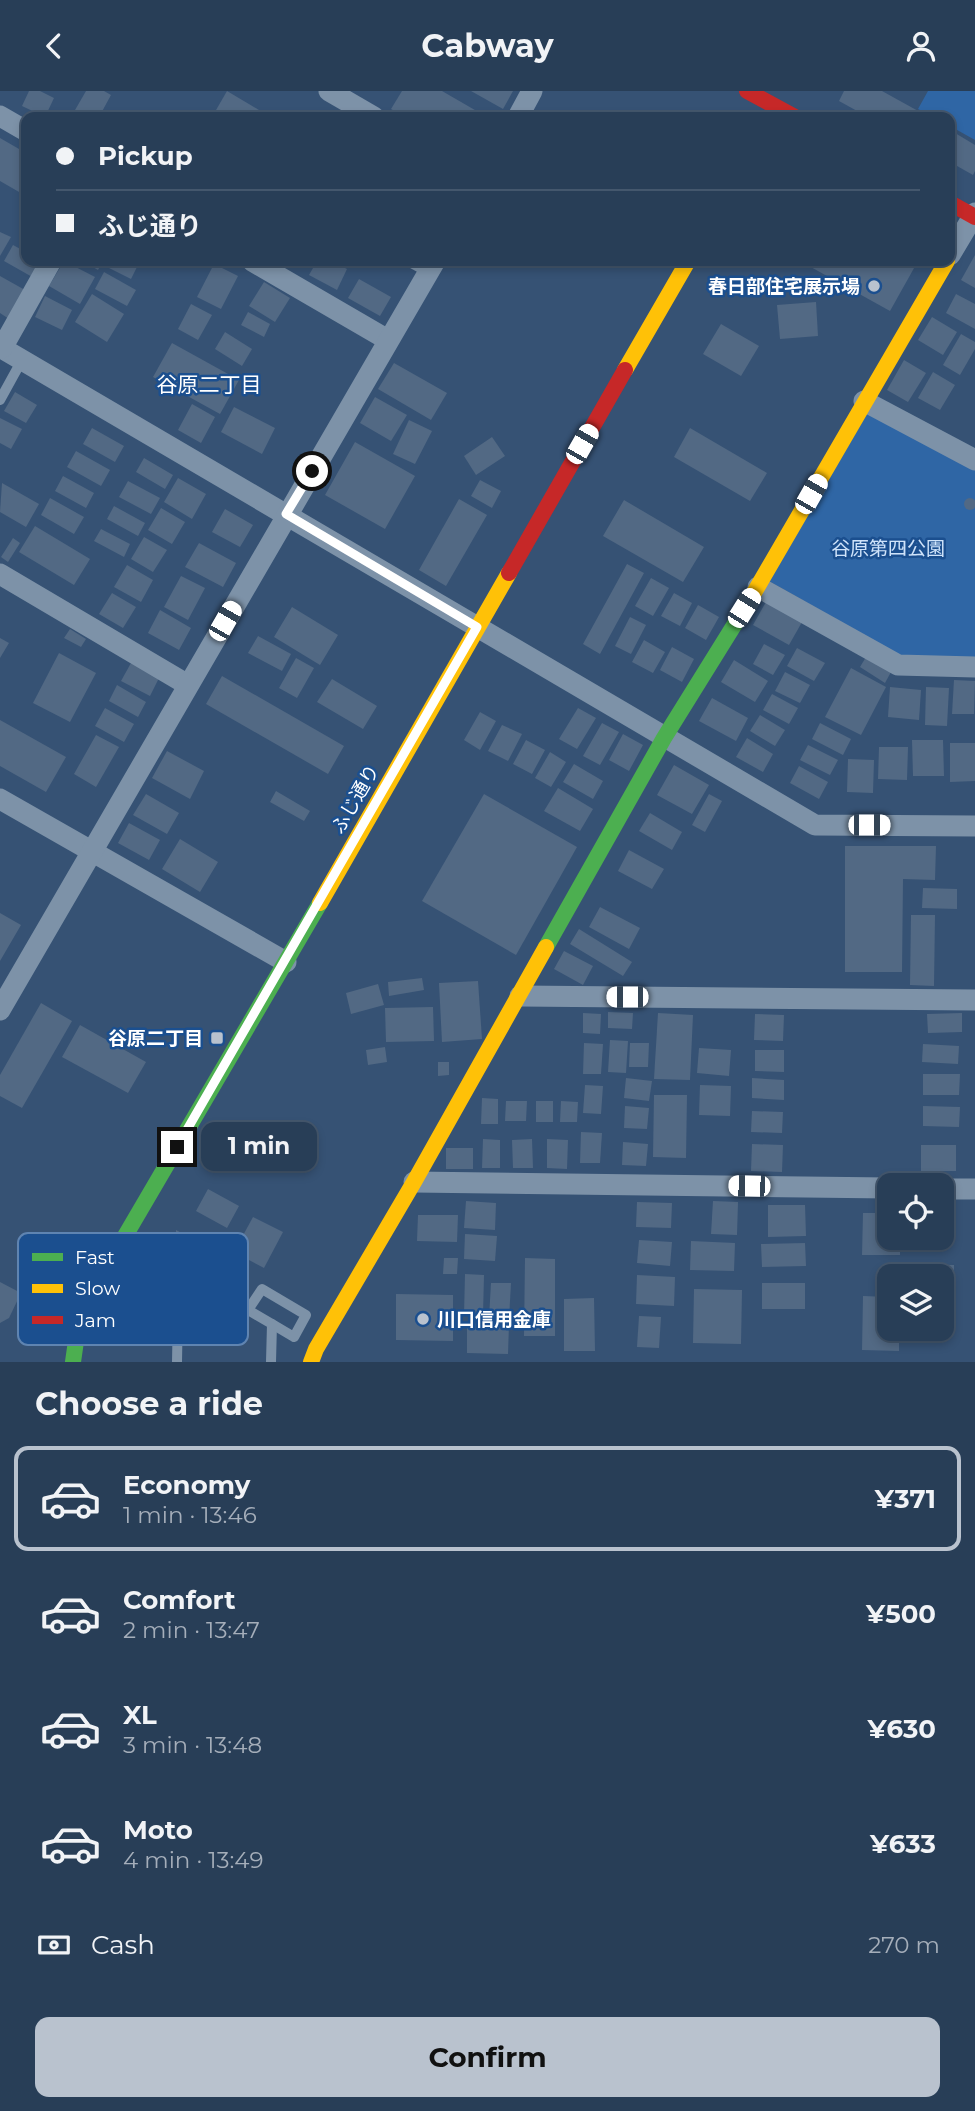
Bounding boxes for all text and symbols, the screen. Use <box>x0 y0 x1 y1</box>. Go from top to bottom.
text: Cabway <box>421 26 554 65</box>
icon: back <box>35 27 73 65</box>
icon: person <box>902 27 940 65</box>
text: Pickup <box>98 140 193 172</box>
text: ふじ通り <box>98 210 202 242</box>
place label: 春日部住宅展示場 <box>708 275 860 298</box>
marker: 春日部住宅展示場 <box>866 278 882 294</box>
district label: 谷原二丁目 <box>157 372 262 397</box>
car <box>563 421 602 467</box>
route start <box>296 455 328 487</box>
car <box>792 471 831 517</box>
park label: 谷原第四公園 <box>831 537 945 560</box>
car <box>724 585 765 631</box>
car <box>206 598 245 644</box>
street label: ふじ通り <box>326 760 384 838</box>
car <box>849 815 891 836</box>
car <box>607 987 649 1008</box>
place label: 谷原二丁目 <box>108 1027 203 1050</box>
marker: 谷原二丁目 <box>209 1030 225 1046</box>
callout: 1 min <box>202 1123 317 1171</box>
route end <box>161 1131 193 1163</box>
text: 1 min <box>228 1132 290 1160</box>
map controls <box>877 1173 954 1341</box>
button: locate <box>877 1173 954 1250</box>
car <box>728 1175 771 1197</box>
legend <box>18 1233 248 1345</box>
text: Fast <box>75 1246 115 1269</box>
button: layers <box>877 1264 954 1341</box>
text: Slow <box>75 1277 120 1300</box>
place label: 川口信用金庫 <box>437 1308 551 1331</box>
text: Jam <box>74 1309 116 1332</box>
marker: 川口信用金庫 <box>415 1311 431 1327</box>
text: Choose a ride <box>35 1384 263 1423</box>
icon: car <box>39 1467 102 1530</box>
text: Economy <box>123 1469 250 1501</box>
text: ¥371 <box>875 1483 936 1515</box>
text: 1 min · 13:46 <box>123 1501 257 1529</box>
icon: car <box>39 1582 102 1645</box>
text: Comfort <box>123 1584 235 1616</box>
text: ¥500 <box>866 1598 936 1630</box>
text: 2 min · 13:47 <box>123 1616 260 1644</box>
icon: car <box>39 1697 102 1760</box>
text: XL <box>123 1699 157 1731</box>
text: ¥630 <box>868 1713 936 1745</box>
text: 3 min · 13:48 <box>123 1731 262 1759</box>
icon: car <box>39 1812 102 1875</box>
text: Moto <box>123 1814 193 1846</box>
text: ¥633 <box>870 1828 936 1860</box>
text: 4 min · 13:49 <box>123 1846 263 1874</box>
icon: cash <box>35 1926 73 1964</box>
text: Cash <box>91 1929 155 1961</box>
text: 270 m <box>868 1931 940 1959</box>
button: Confirm <box>35 2017 940 2097</box>

